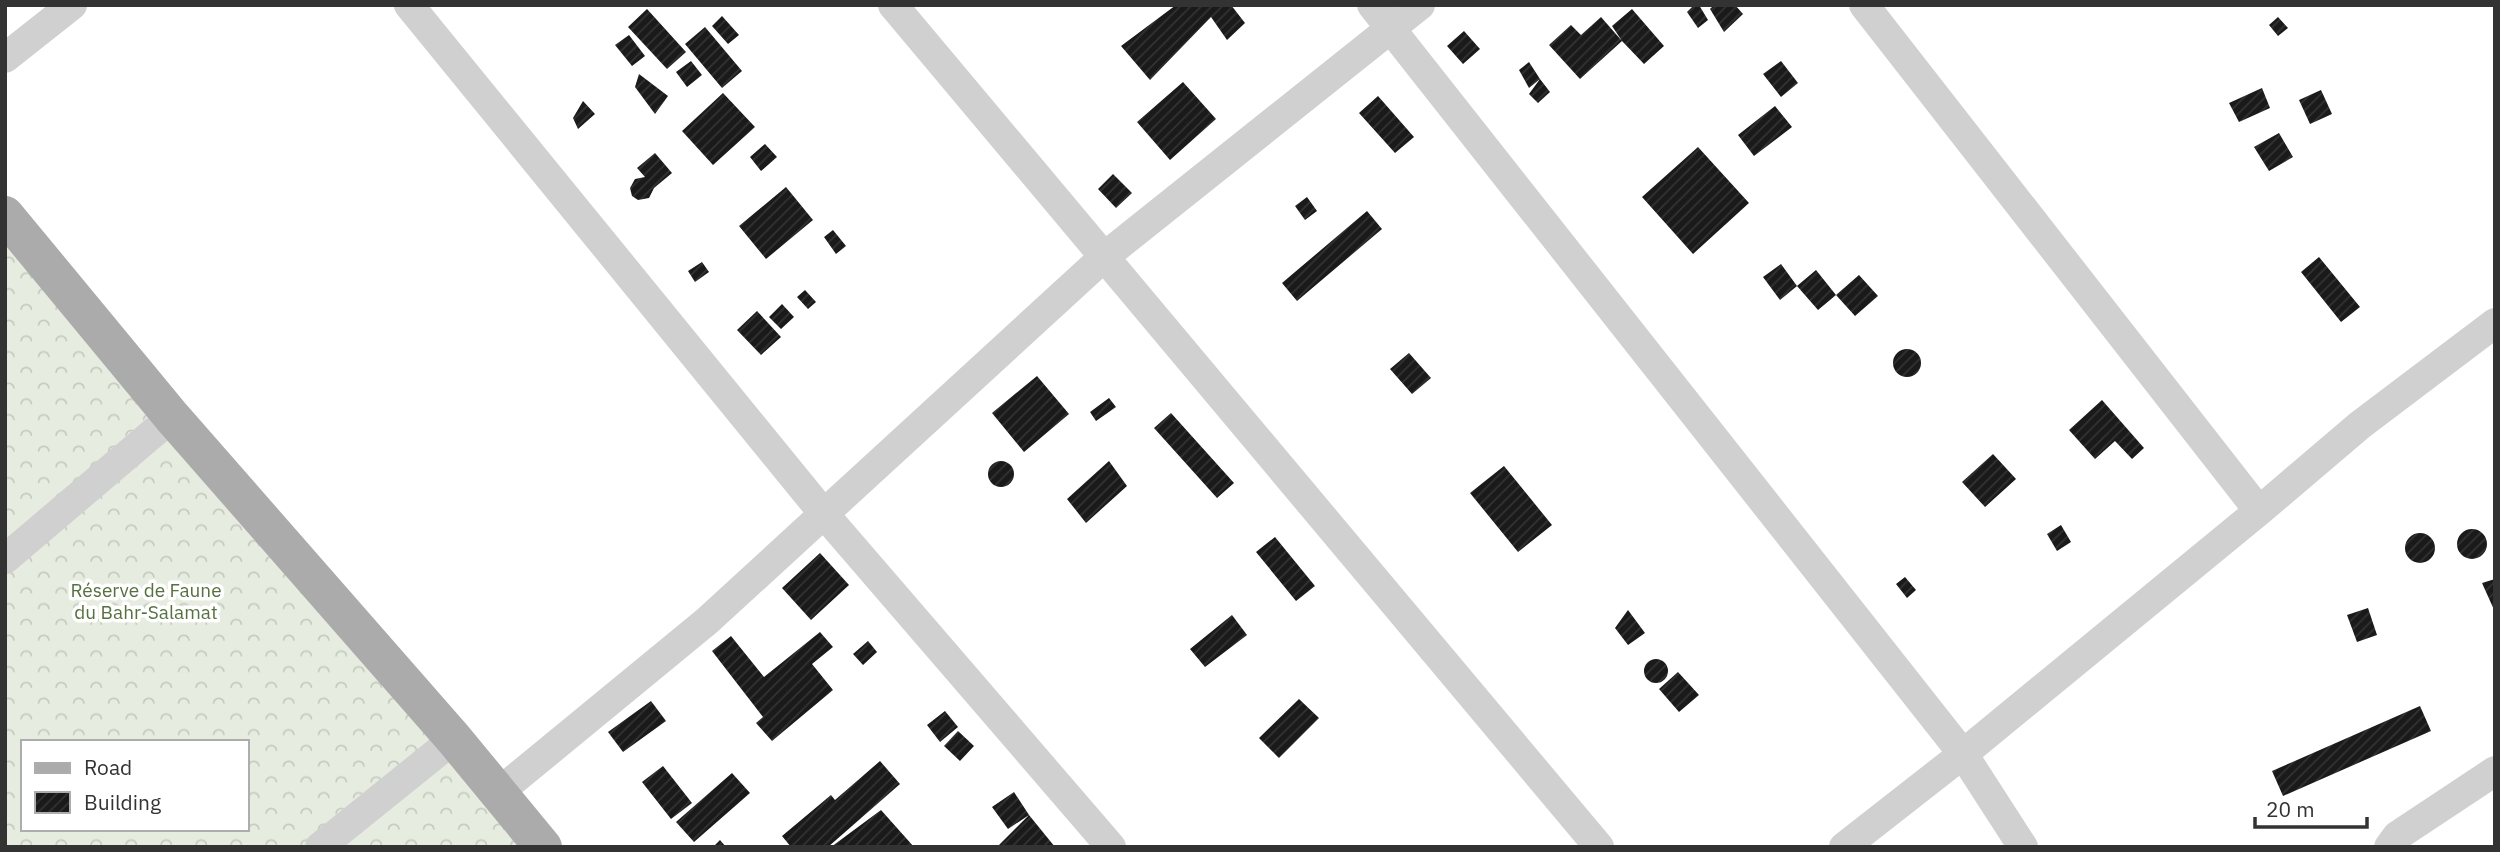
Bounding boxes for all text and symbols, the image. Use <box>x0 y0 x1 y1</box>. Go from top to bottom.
park label: Réserve de Faune du Bahr-Salamat <box>70 578 222 624</box>
legend <box>21 740 248 831</box>
text: Road <box>84 753 132 781</box>
scale bar <box>2255 786 2367 830</box>
text: Building <box>84 788 161 816</box>
text: 20 m <box>2266 795 2315 823</box>

